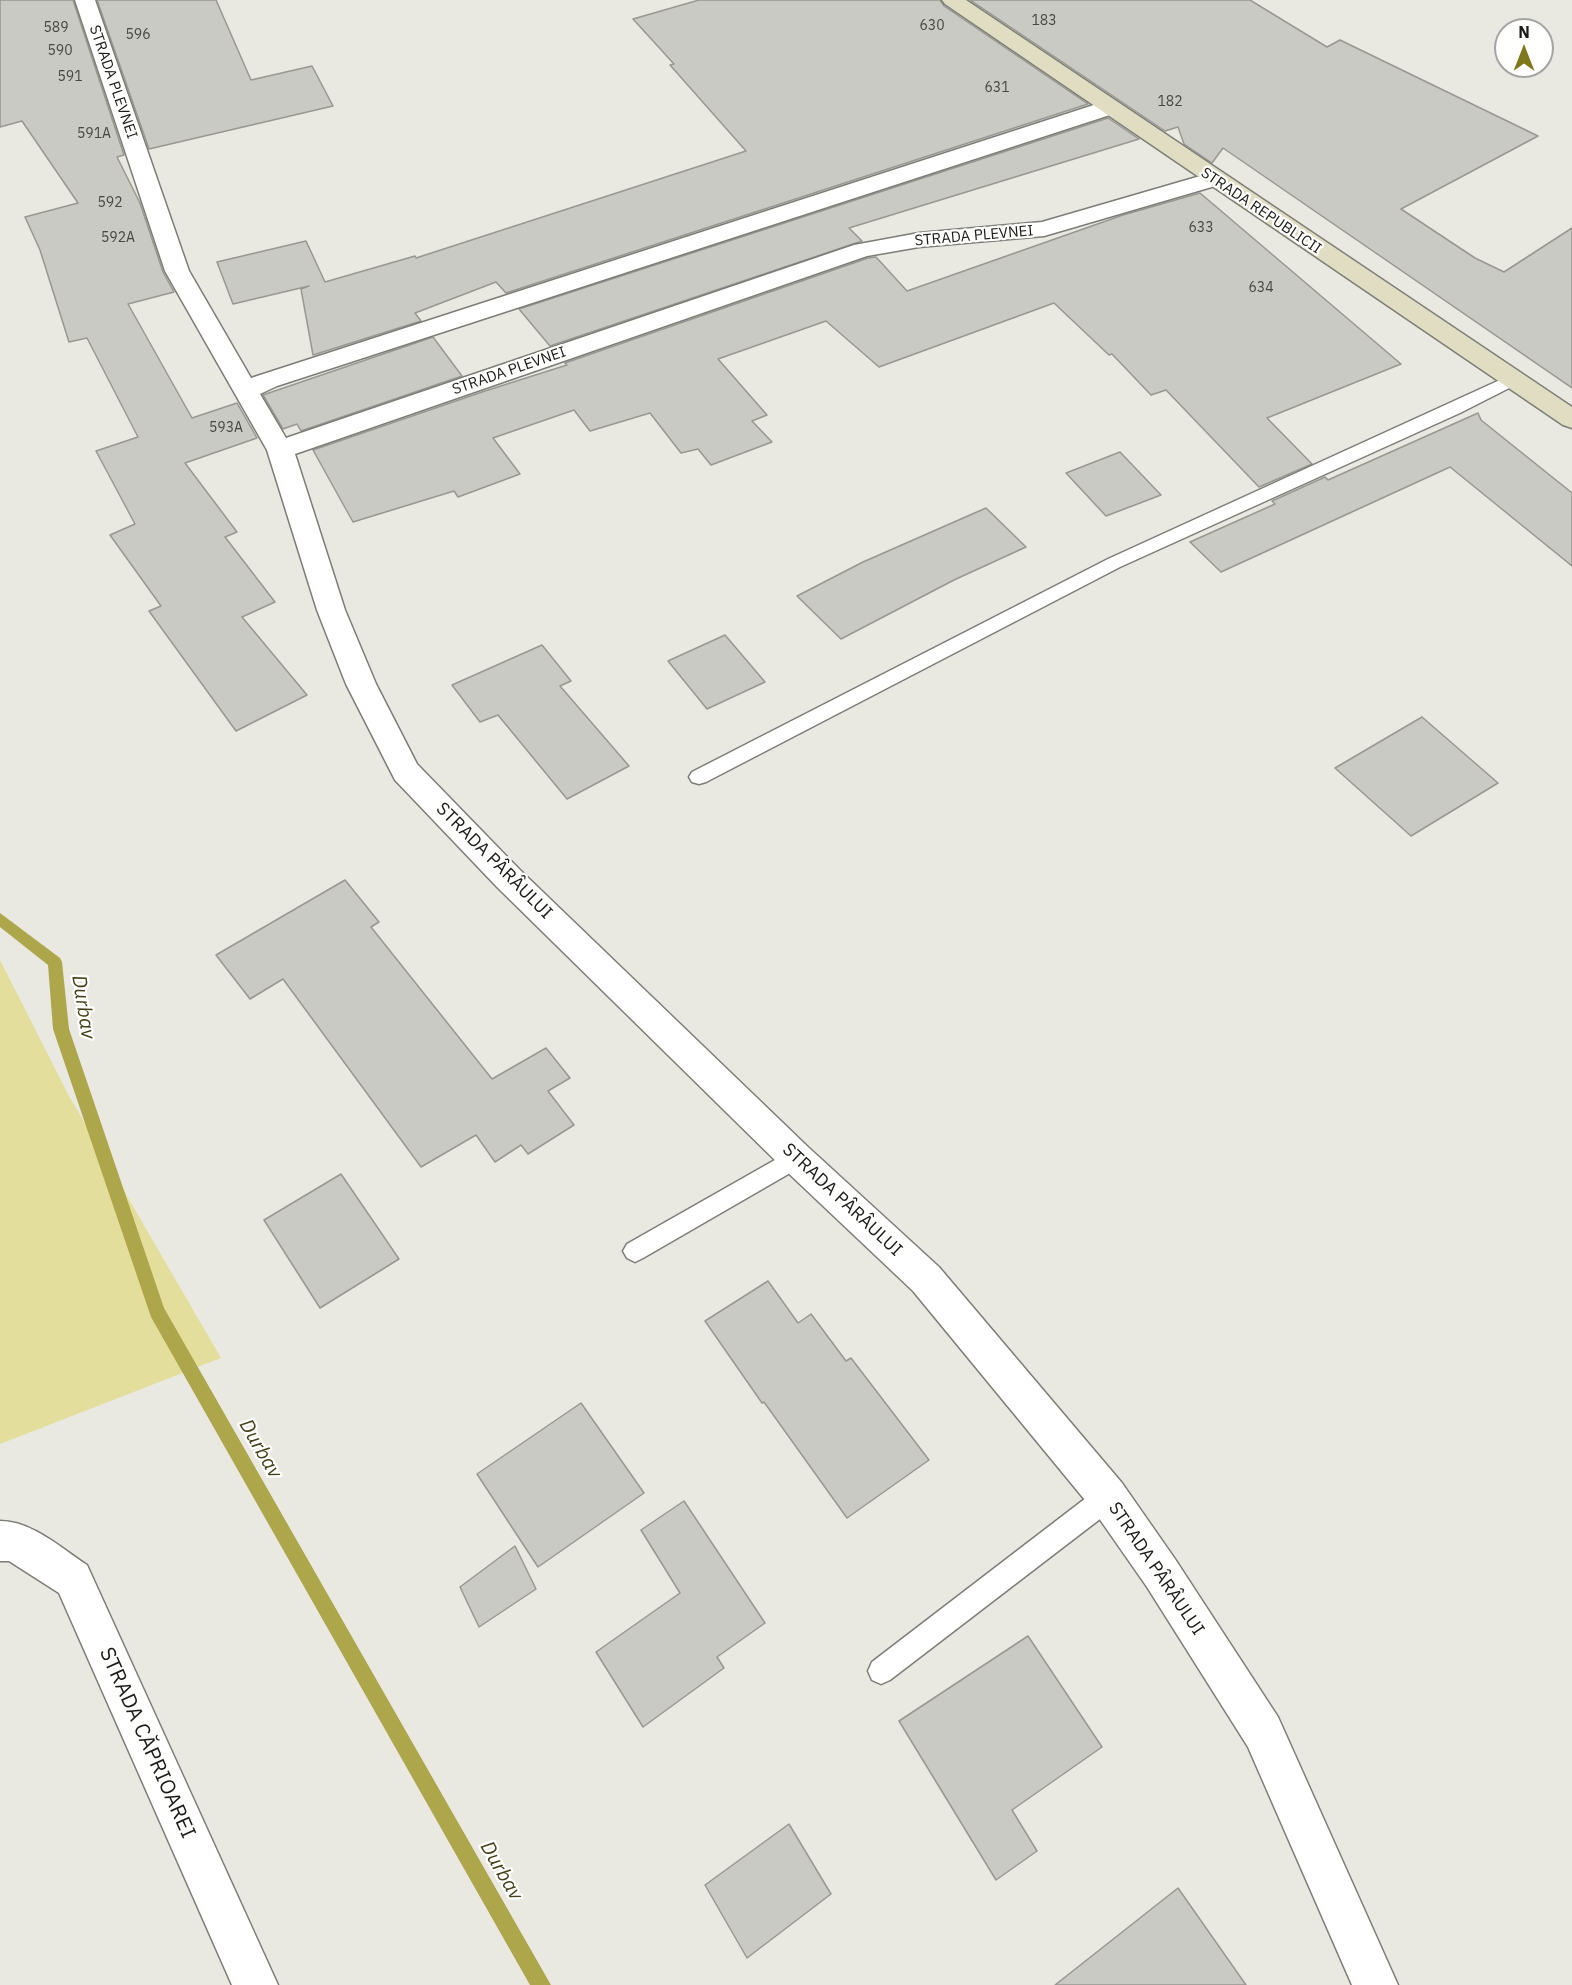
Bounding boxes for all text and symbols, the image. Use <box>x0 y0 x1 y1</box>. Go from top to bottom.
house number: 183 <box>1031 13 1057 29</box>
house number: 630 <box>919 18 945 34</box>
north arrow <box>1494 18 1554 78</box>
house number: 589 <box>43 20 69 36</box>
text: N <box>1518 22 1530 42</box>
street label: STRADA PLEVNEI <box>85 23 141 141</box>
house number: 596 <box>125 27 151 43</box>
house number: 590 <box>47 43 73 59</box>
house number: 591 <box>57 69 83 85</box>
house number: 631 <box>984 80 1010 96</box>
house number: 182 <box>1157 94 1183 110</box>
house number: 591A <box>77 126 111 142</box>
street label: STRADA REPUBLICII <box>1197 164 1325 258</box>
house number: 592 <box>97 195 123 211</box>
house number: 633 <box>1188 220 1214 236</box>
street label: STRADA PLEVNEI <box>914 222 1034 250</box>
house number: 592A <box>101 230 135 246</box>
house number: 634 <box>1248 280 1274 296</box>
street label: STRADA PLEVNEI <box>450 343 568 399</box>
house number: 593A <box>209 420 243 436</box>
street label: STRADA PÂRÂULUI <box>431 798 557 924</box>
water label: Durbav <box>66 973 100 1041</box>
street label: STRADA PÂRÂULUI <box>778 1139 906 1261</box>
water label: Durbav <box>234 1415 286 1483</box>
street label: STRADA PÂRÂULUI <box>1103 1498 1209 1640</box>
street label: STRADA CĂPRIOAREI <box>94 1644 200 1842</box>
water label: Durbav <box>475 1837 527 1905</box>

